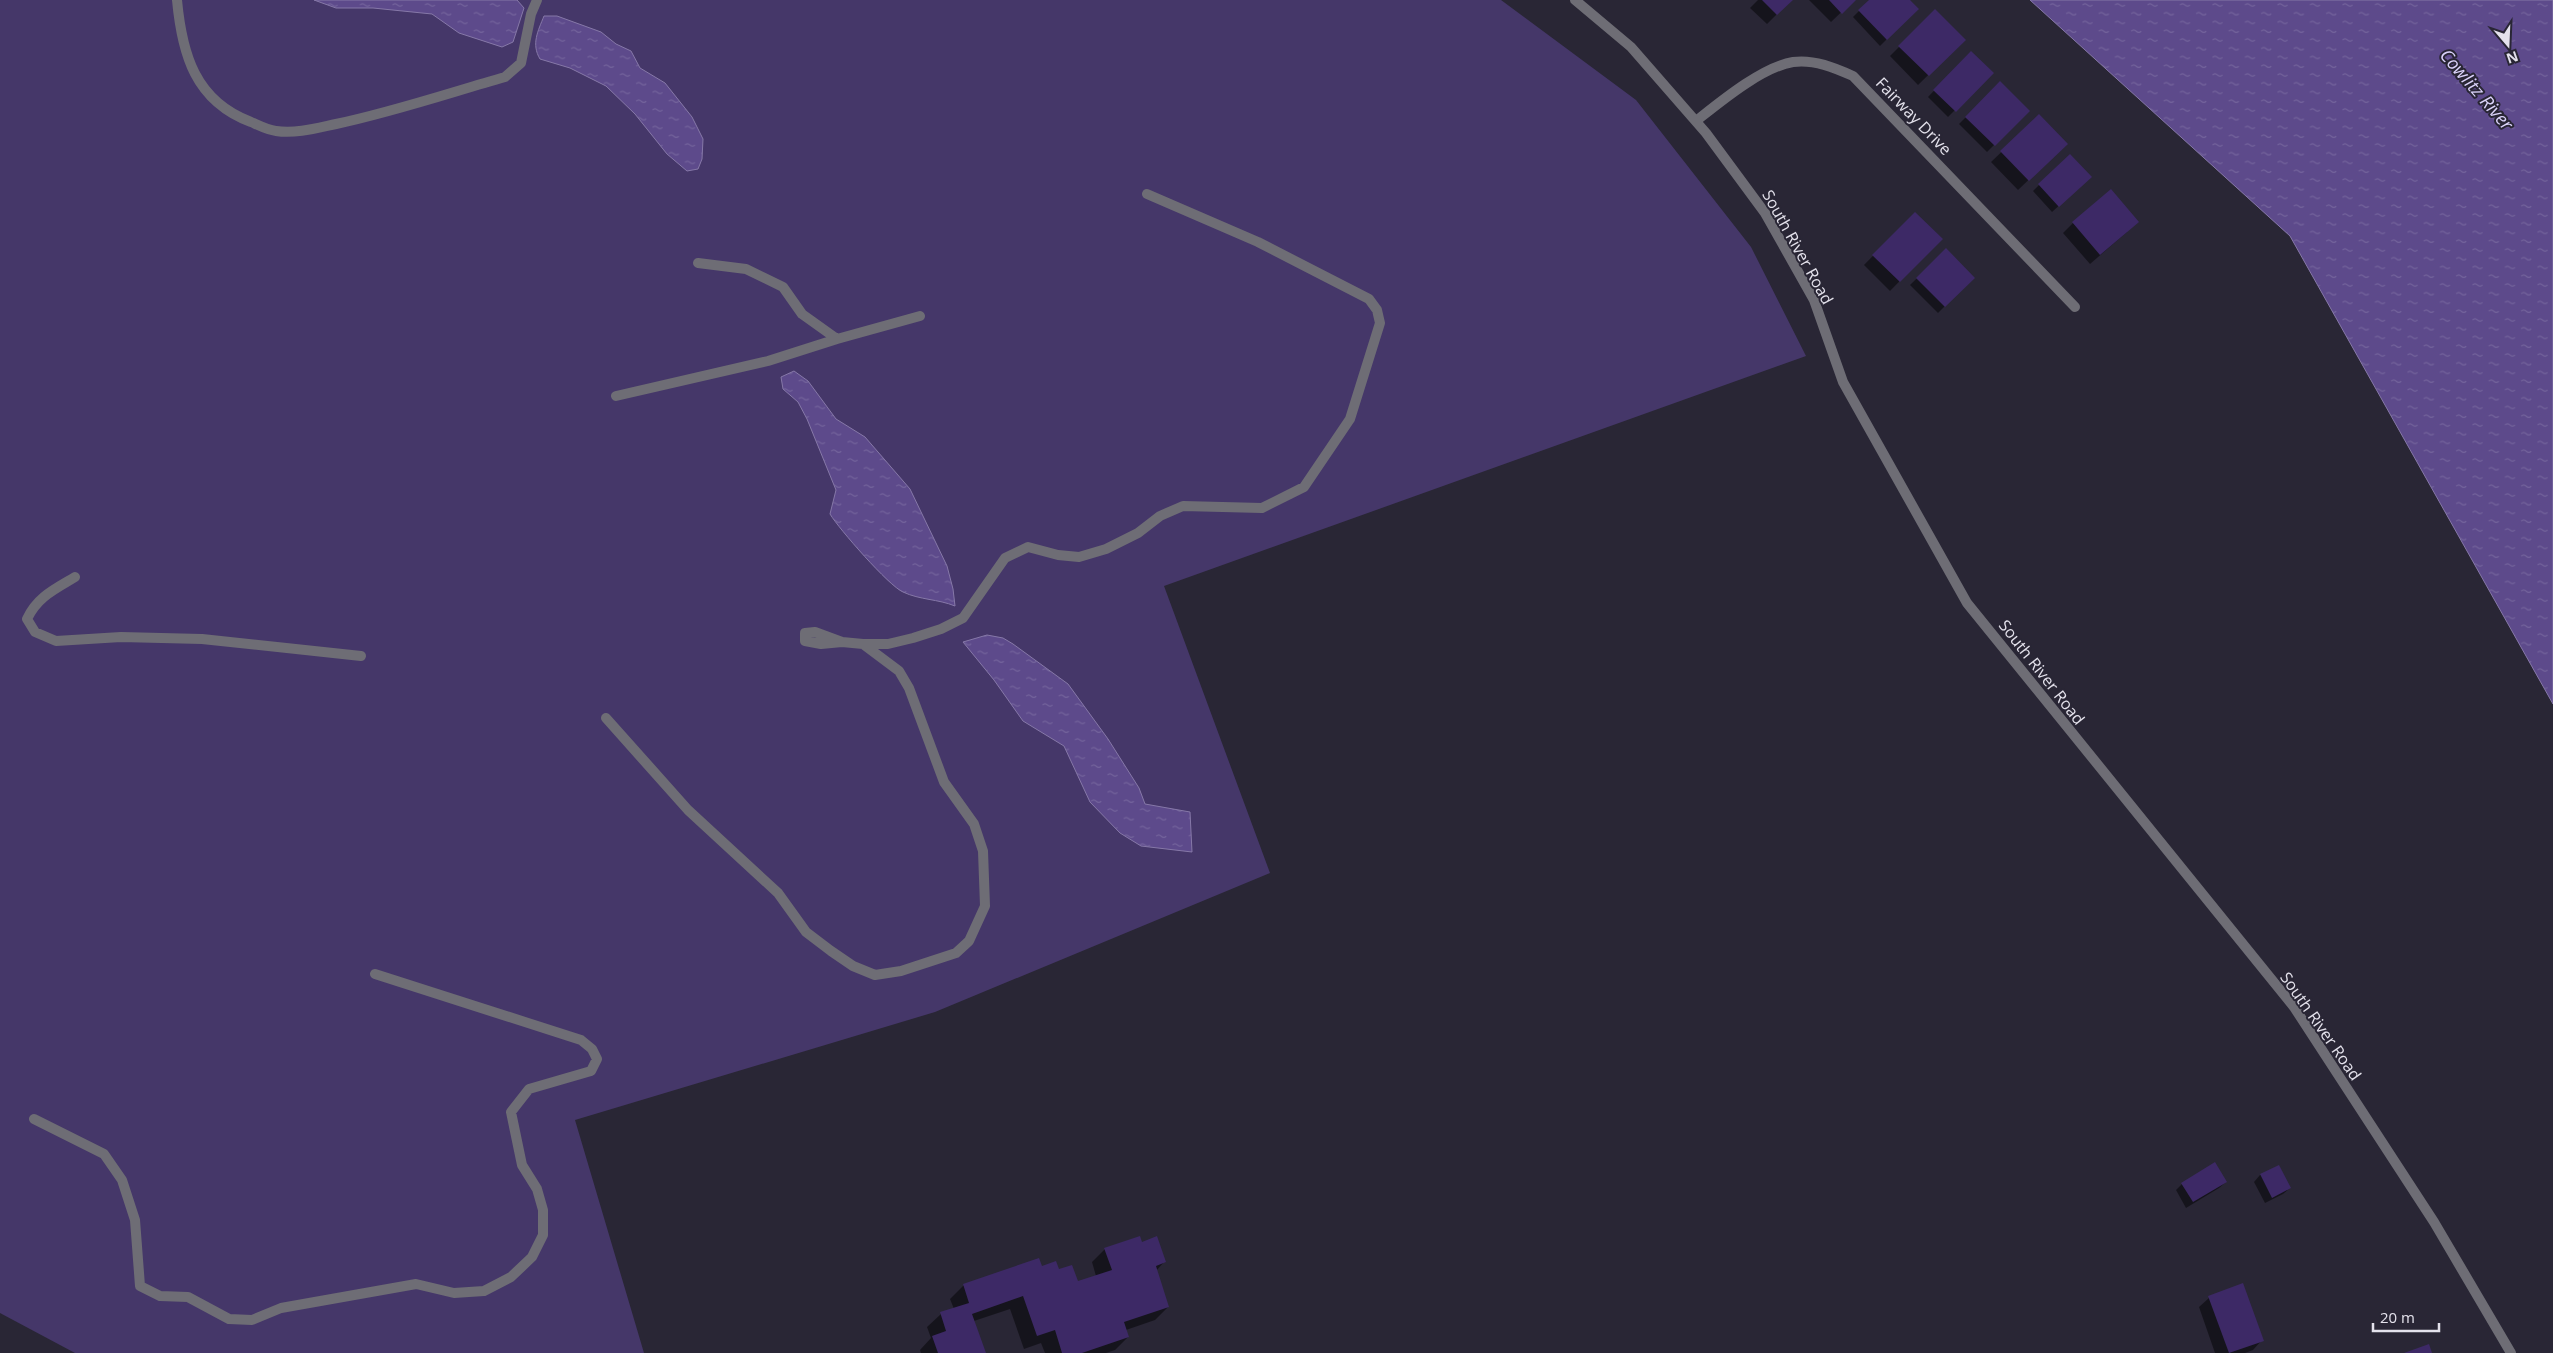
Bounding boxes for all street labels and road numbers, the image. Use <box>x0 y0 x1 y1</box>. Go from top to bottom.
street label: Fairway Drive <box>1871 72 1957 160</box>
street label: South River Road <box>1757 186 1839 308</box>
street label: South River Road <box>1994 615 2090 729</box>
street label: South River Road <box>2275 967 2367 1085</box>

